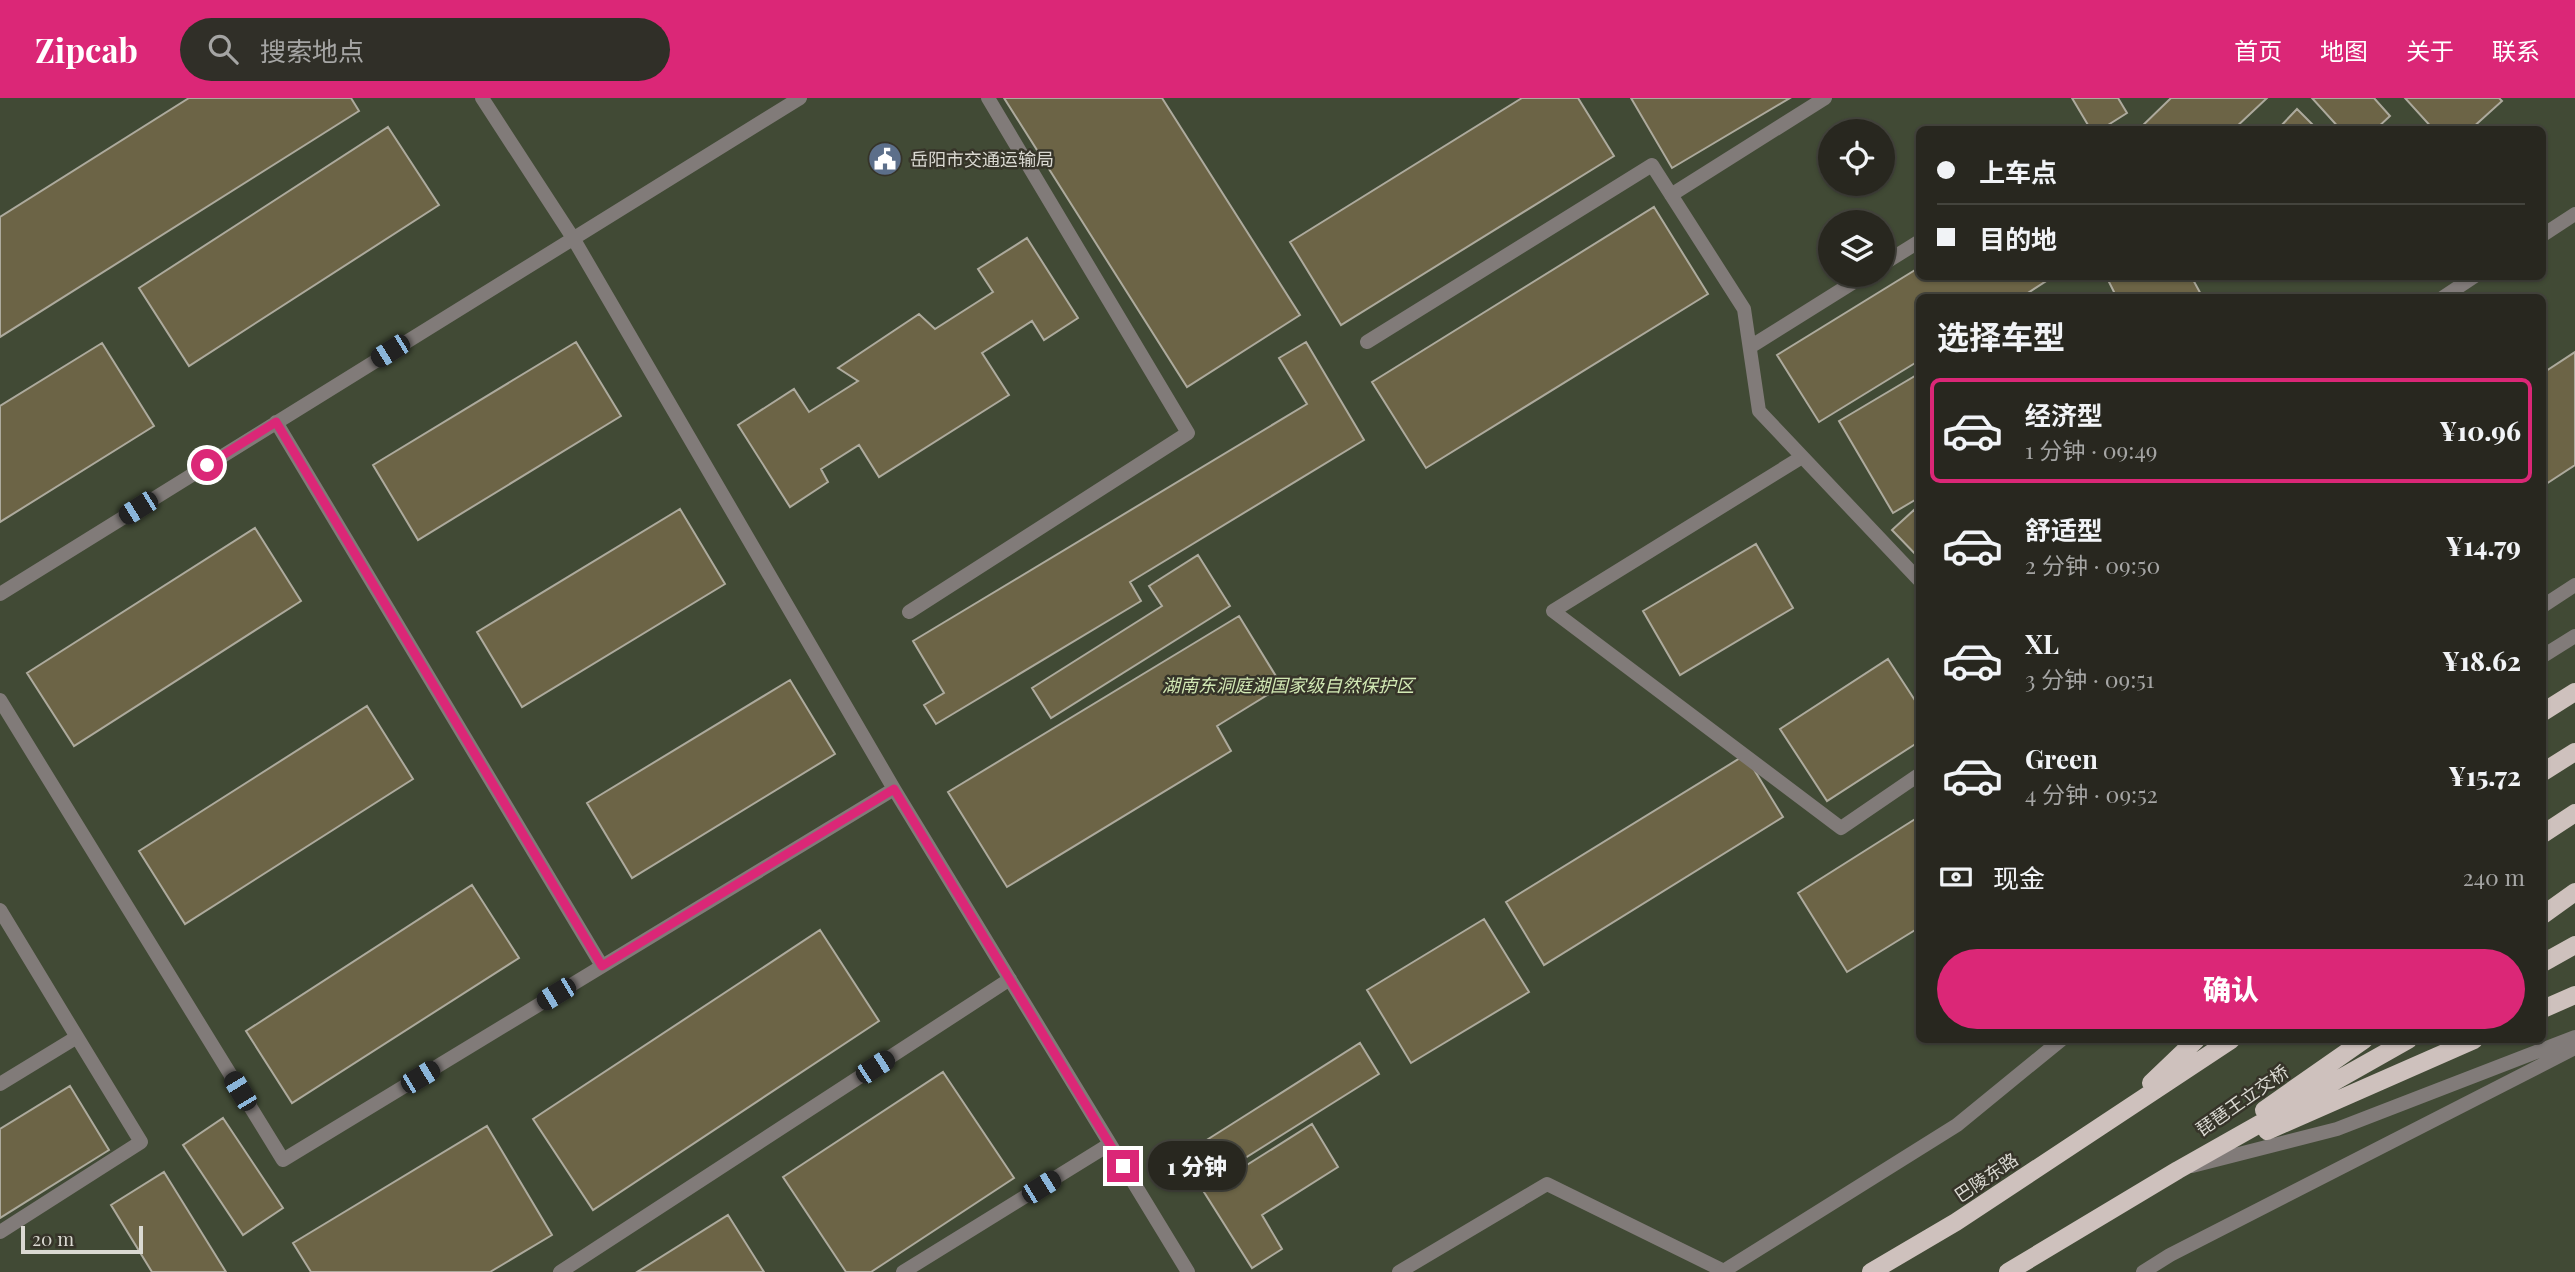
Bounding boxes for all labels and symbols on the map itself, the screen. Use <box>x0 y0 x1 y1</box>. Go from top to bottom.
public building icon: 岳阳市交通运输局 <box>866 140 904 178</box>
place label: 岳阳市交通运输局 <box>910 147 1054 171</box>
car <box>367 331 414 371</box>
route start <box>191 449 223 481</box>
car <box>115 488 162 528</box>
park label: 湖南东洞庭湖国家级自然保护区 <box>1162 673 1417 697</box>
car <box>533 974 580 1014</box>
car <box>852 1047 899 1087</box>
car <box>397 1057 444 1097</box>
street label: 琵琶王立交桥 <box>2191 1059 2293 1141</box>
car <box>221 1068 260 1114</box>
callout: 1 分钟 <box>1148 1142 1246 1190</box>
street label: 巴陵东路 <box>1949 1147 2023 1207</box>
route end <box>1107 1150 1139 1182</box>
car <box>1018 1167 1065 1207</box>
scale bar <box>21 1223 144 1255</box>

